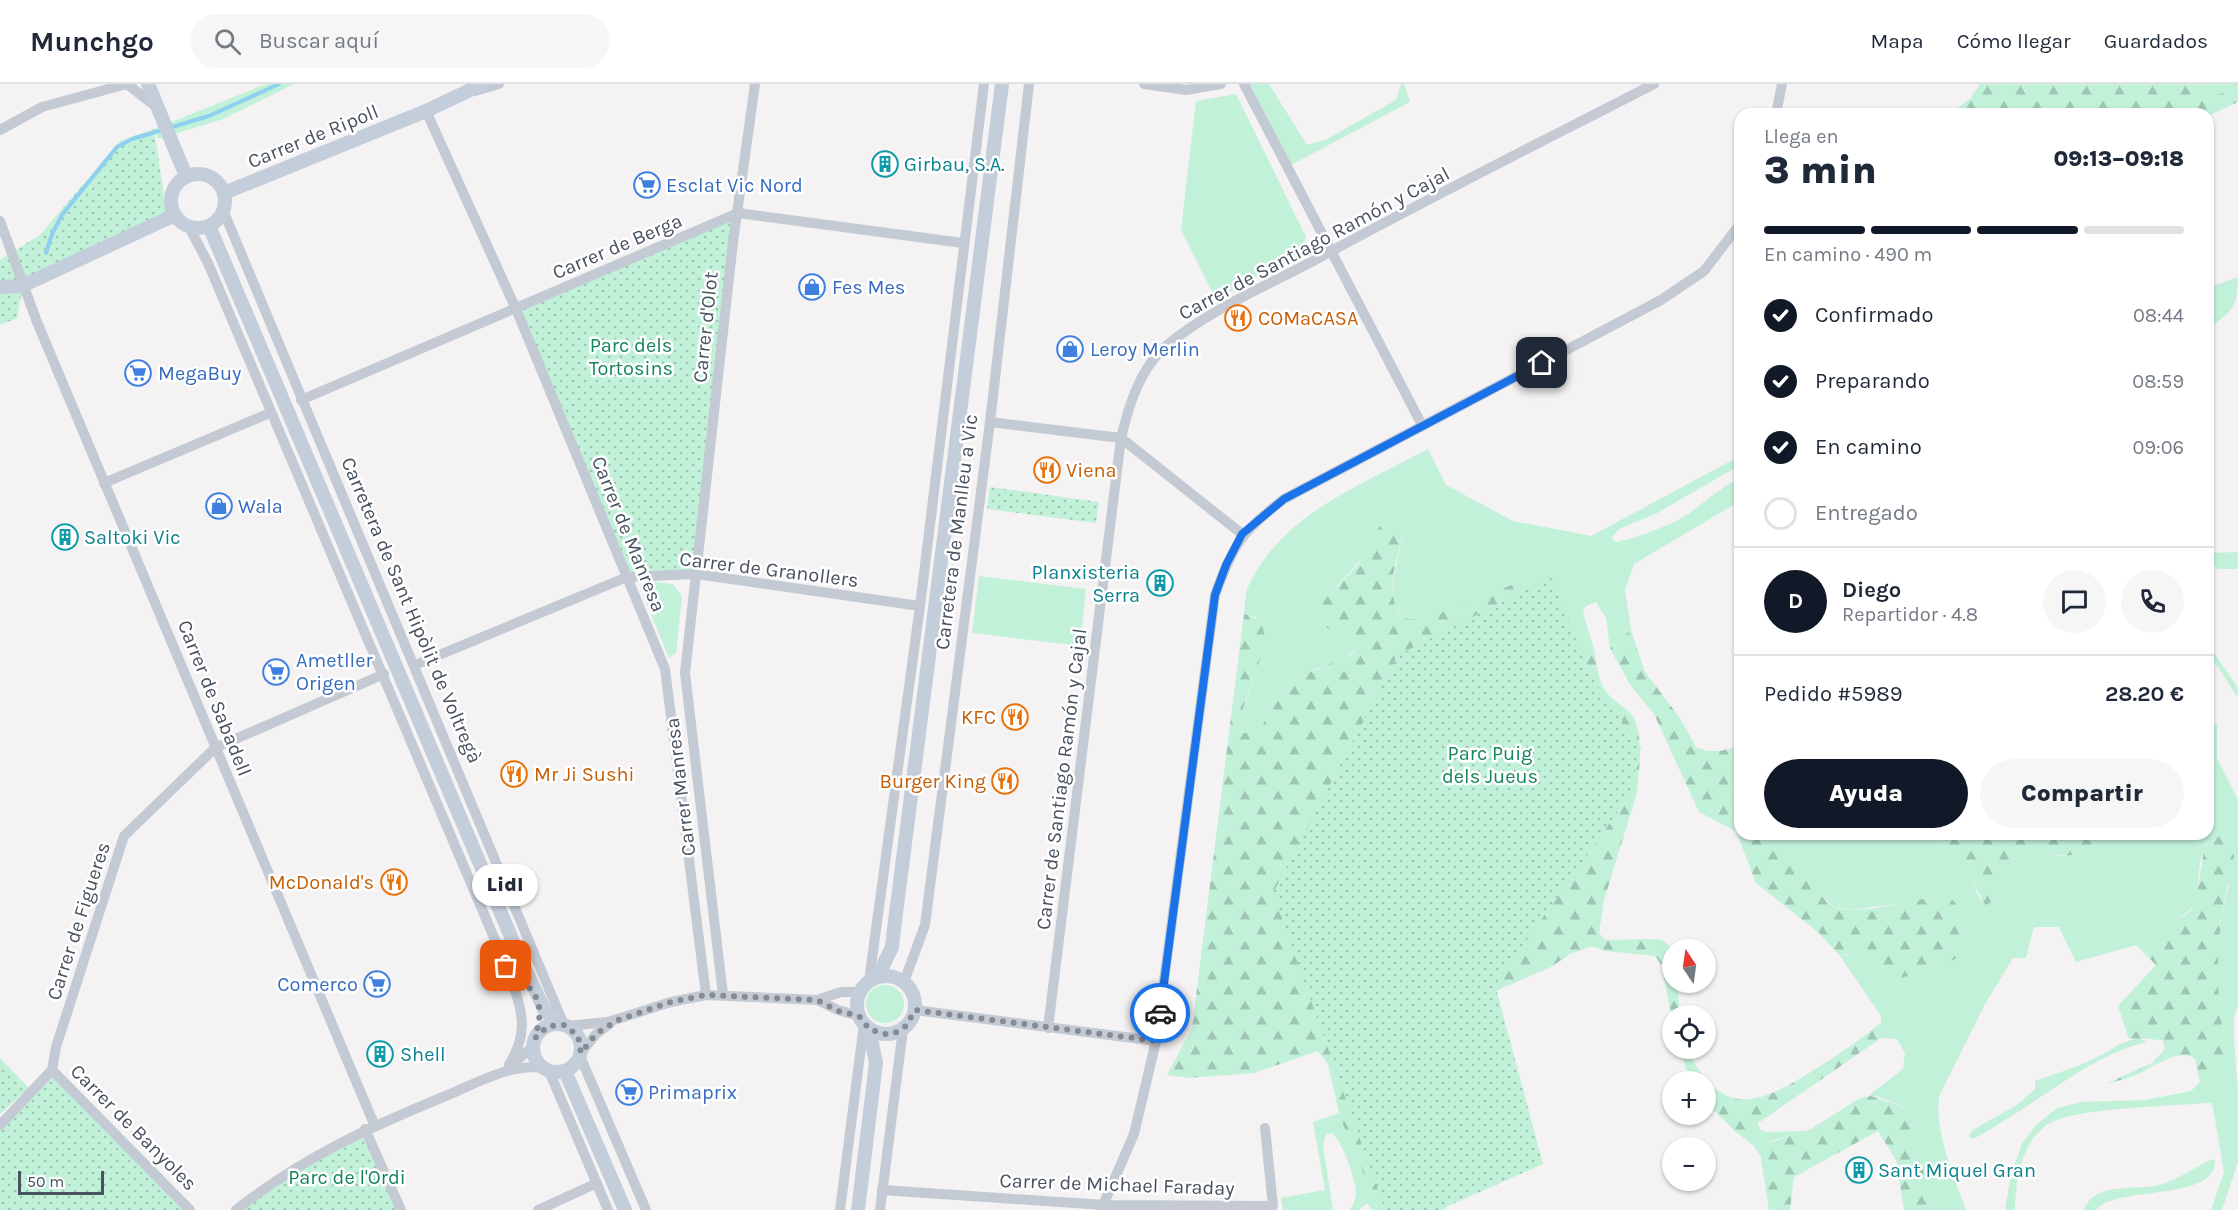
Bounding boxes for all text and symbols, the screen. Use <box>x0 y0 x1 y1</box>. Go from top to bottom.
search box <box>190 14 610 68</box>
text: Munchgo <box>30 25 154 58</box>
icon: search <box>211 25 244 58</box>
text: Buscar aquí <box>259 28 379 54</box>
text: Mapa <box>1870 29 1924 53</box>
text: Cómo llegar <box>1957 29 2071 53</box>
text: Guardados <box>2104 29 2208 53</box>
street label: Carrer de Ripoll <box>244 100 382 173</box>
text: Llega en <box>1764 125 1839 148</box>
text: 09:13–09:18 <box>2053 146 2184 172</box>
text: 3 min <box>1764 147 1877 193</box>
building icon: Girbau, S.A. <box>870 149 900 179</box>
place label: Girbau, S.A. <box>904 153 1005 176</box>
street label: Carrer de Santiago Ramón y Cajal <box>1175 162 1454 325</box>
supermarket icon: Esclat Vic Nord <box>632 170 662 200</box>
place label: Esclat Vic Nord <box>666 174 803 197</box>
street label: Carrer de Berga <box>549 209 686 284</box>
text: En camino · 490 m <box>1764 243 1932 266</box>
street label: Carrer d'Olot <box>688 270 723 384</box>
shop icon: Fes Mes <box>797 272 827 302</box>
place label: Fes Mes <box>832 276 905 299</box>
icon: check <box>1764 299 1797 332</box>
text: Confirmado <box>1815 302 1934 328</box>
restaurant icon: COMaCASA <box>1223 303 1253 333</box>
text: 08:44 <box>2133 304 2184 327</box>
place label: COMaCASA <box>1258 307 1358 330</box>
park label: Parc dels Tortosins <box>589 334 673 380</box>
shop icon: Leroy Merlin <box>1055 334 1085 364</box>
pin <box>1516 337 1567 388</box>
place label: Leroy Merlin <box>1090 338 1200 361</box>
icon: home <box>1525 346 1558 379</box>
supermarket icon: MegaBuy <box>123 358 153 388</box>
place label: MegaBuy <box>158 362 241 385</box>
icon: check <box>1764 365 1797 398</box>
text: Preparando <box>1815 368 1930 394</box>
text: 08:59 <box>2132 370 2184 393</box>
street label: Carretera de Manlleu a Vic <box>931 413 982 651</box>
icon: check <box>1764 431 1797 464</box>
text: En camino <box>1815 434 1922 460</box>
text: 09:06 <box>2133 436 2184 459</box>
street label: Carrer de Manresa <box>587 453 670 615</box>
street label: Carretera de Sant Hipòlit de Voltregà <box>336 454 487 767</box>
restaurant icon: Viena <box>1032 455 1062 485</box>
place label: Viena <box>1066 459 1117 482</box>
shop icon: Wala <box>204 491 234 521</box>
place label: Wala <box>238 495 283 518</box>
text: Entregado <box>1815 500 1918 526</box>
building icon: Saltoki Vic <box>50 522 80 552</box>
place label: Saltoki Vic <box>84 526 181 549</box>
street label: Carrer de Granollers <box>678 547 860 592</box>
place label: Planxisteria Serra <box>1032 561 1140 607</box>
building icon: Planxisteria Serra <box>1145 568 1175 598</box>
button: chat <box>2043 570 2106 633</box>
button: phone <box>2121 570 2184 633</box>
text: Diego <box>1842 577 1901 603</box>
text: D <box>1788 588 1803 614</box>
text: Repartidor · 4.8 <box>1842 603 1978 626</box>
street label: Carrer de Sabadell <box>173 617 256 780</box>
street label: Carrer de Santiago Ramón y Cajal <box>1032 627 1091 931</box>
place label: Ametller Origen <box>296 649 373 695</box>
supermarket icon: Ametller Origen <box>261 657 291 687</box>
text: Pedido #5989 <box>1764 681 1903 707</box>
text: 28.20 € <box>2105 681 2184 707</box>
restaurant icon: KFC <box>1000 702 1030 732</box>
place label: KFC <box>961 706 996 729</box>
street label: Carrer Manresa <box>661 717 700 857</box>
park label: Parc Puig dels Jueus <box>1442 742 1538 788</box>
restaurant icon: Mr Ji Sushi <box>499 759 529 789</box>
button: Ayuda <box>1764 759 1968 828</box>
button: Compartir <box>1980 759 2184 828</box>
place label: Mr Ji Sushi <box>534 763 634 786</box>
restaurant icon: Burger King <box>990 766 1020 796</box>
place label: Burger King <box>880 770 986 793</box>
street label: Carrer de Figueres <box>42 839 115 1003</box>
callout: Lidl <box>473 864 539 906</box>
restaurant icon: McDonald's <box>379 867 409 897</box>
place label: McDonald's <box>269 871 374 894</box>
text: Lidl <box>487 873 523 896</box>
north arrow <box>1662 939 1716 993</box>
map controls <box>1662 939 1716 1191</box>
pin <box>480 940 531 991</box>
icon: bag <box>489 949 522 982</box>
supermarket icon: Comerco <box>362 969 392 999</box>
place label: Comerco <box>277 973 358 996</box>
courier <box>1130 983 1190 1043</box>
icon: car <box>1144 997 1177 1030</box>
button: locate <box>1662 1005 1716 1059</box>
building icon: Shell <box>365 1039 395 1069</box>
place label: Shell <box>400 1043 446 1066</box>
street label: Carrer de Banyoles <box>66 1059 202 1195</box>
button: + <box>1662 1071 1716 1125</box>
supermarket icon: Primaprix <box>614 1077 644 1107</box>
place label: Primaprix <box>648 1081 737 1104</box>
button: − <box>1662 1137 1716 1191</box>
building icon: Sant Miquel Gran <box>1844 1155 1874 1185</box>
place label: Sant Miquel Gran <box>1878 1159 2036 1182</box>
park label: Parc de l'Ordi <box>288 1166 406 1189</box>
scale bar <box>18 1168 104 1196</box>
street label: Carrer de Michael Faraday <box>999 1169 1235 1200</box>
text: 50 m <box>27 1172 64 1191</box>

